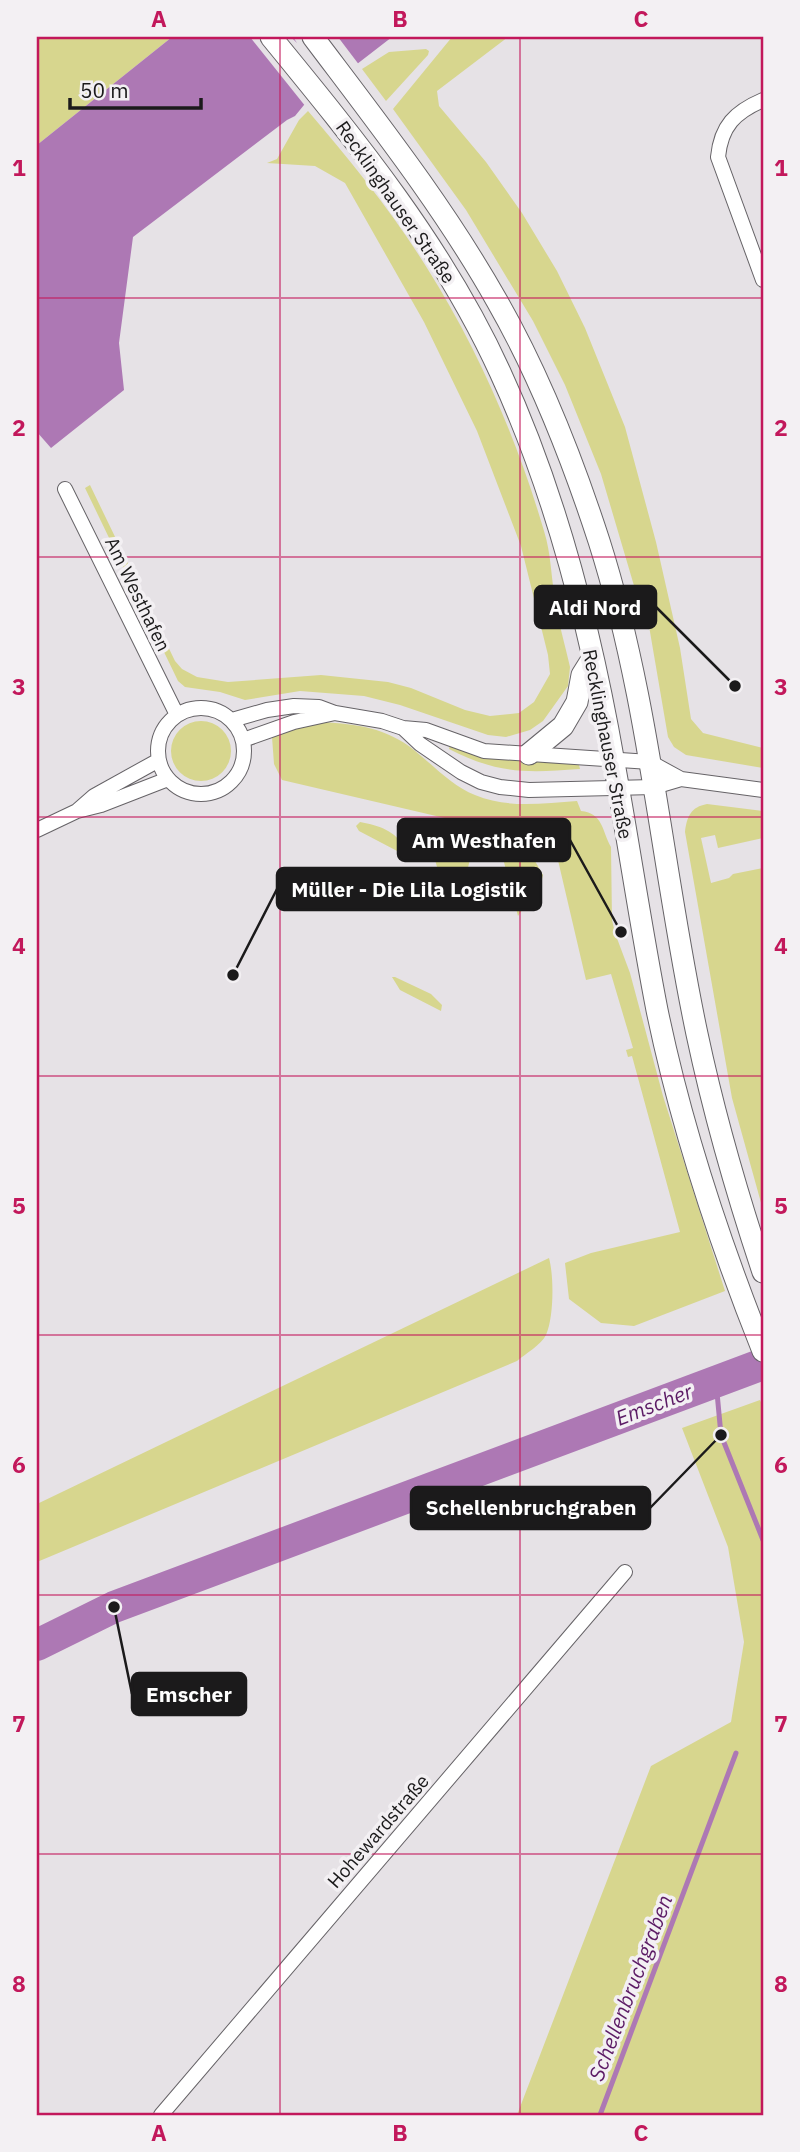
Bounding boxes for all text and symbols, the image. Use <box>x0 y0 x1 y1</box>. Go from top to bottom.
text: A <box>151 3 167 33</box>
text: B <box>392 3 408 33</box>
text: C <box>634 3 649 33</box>
scale bar <box>70 66 201 110</box>
text: 50 m <box>80 76 129 104</box>
street label: Recklinghauser Straße <box>331 116 461 288</box>
text: 1 <box>12 152 26 182</box>
text: 1 <box>774 152 788 182</box>
text: 2 <box>12 412 26 442</box>
text: 2 <box>774 412 788 442</box>
street label: Am Westhafen <box>100 533 176 655</box>
callout: Aldi Nord <box>535 586 656 628</box>
text: Aldi Nord <box>549 593 641 621</box>
street label: Recklinghauser Straße <box>578 647 638 841</box>
text: 3 <box>12 671 26 701</box>
text: 3 <box>774 671 788 701</box>
callout: Am Westhafen <box>398 819 570 861</box>
text: Am Westhafen <box>412 826 556 854</box>
callout: Müller - Die Lila Logistik <box>277 868 541 910</box>
text: Müller - Die Lila Logistik <box>291 875 528 903</box>
text: 4 <box>12 930 26 960</box>
text: 4 <box>774 930 788 960</box>
text: 5 <box>12 1190 26 1220</box>
text: 5 <box>774 1190 788 1220</box>
water label: Emscher <box>611 1376 697 1431</box>
text: 6 <box>12 1449 26 1479</box>
text: 6 <box>774 1449 788 1479</box>
callout: Schellenbruchgraben <box>411 1487 650 1529</box>
text: Schellenbruchgraben <box>425 1493 637 1521</box>
callout: Emscher <box>132 1673 246 1715</box>
text: Emscher <box>146 1680 232 1708</box>
text: 7 <box>12 1708 26 1738</box>
text: 7 <box>774 1708 788 1738</box>
street label: Hohewardstraße <box>322 1769 434 1893</box>
water label: Schellenbruchgraben <box>582 1891 678 2085</box>
text: 8 <box>12 1968 26 1998</box>
text: 8 <box>774 1968 788 1998</box>
text: A <box>151 2117 167 2147</box>
text: B <box>392 2117 408 2147</box>
text: C <box>634 2117 649 2147</box>

